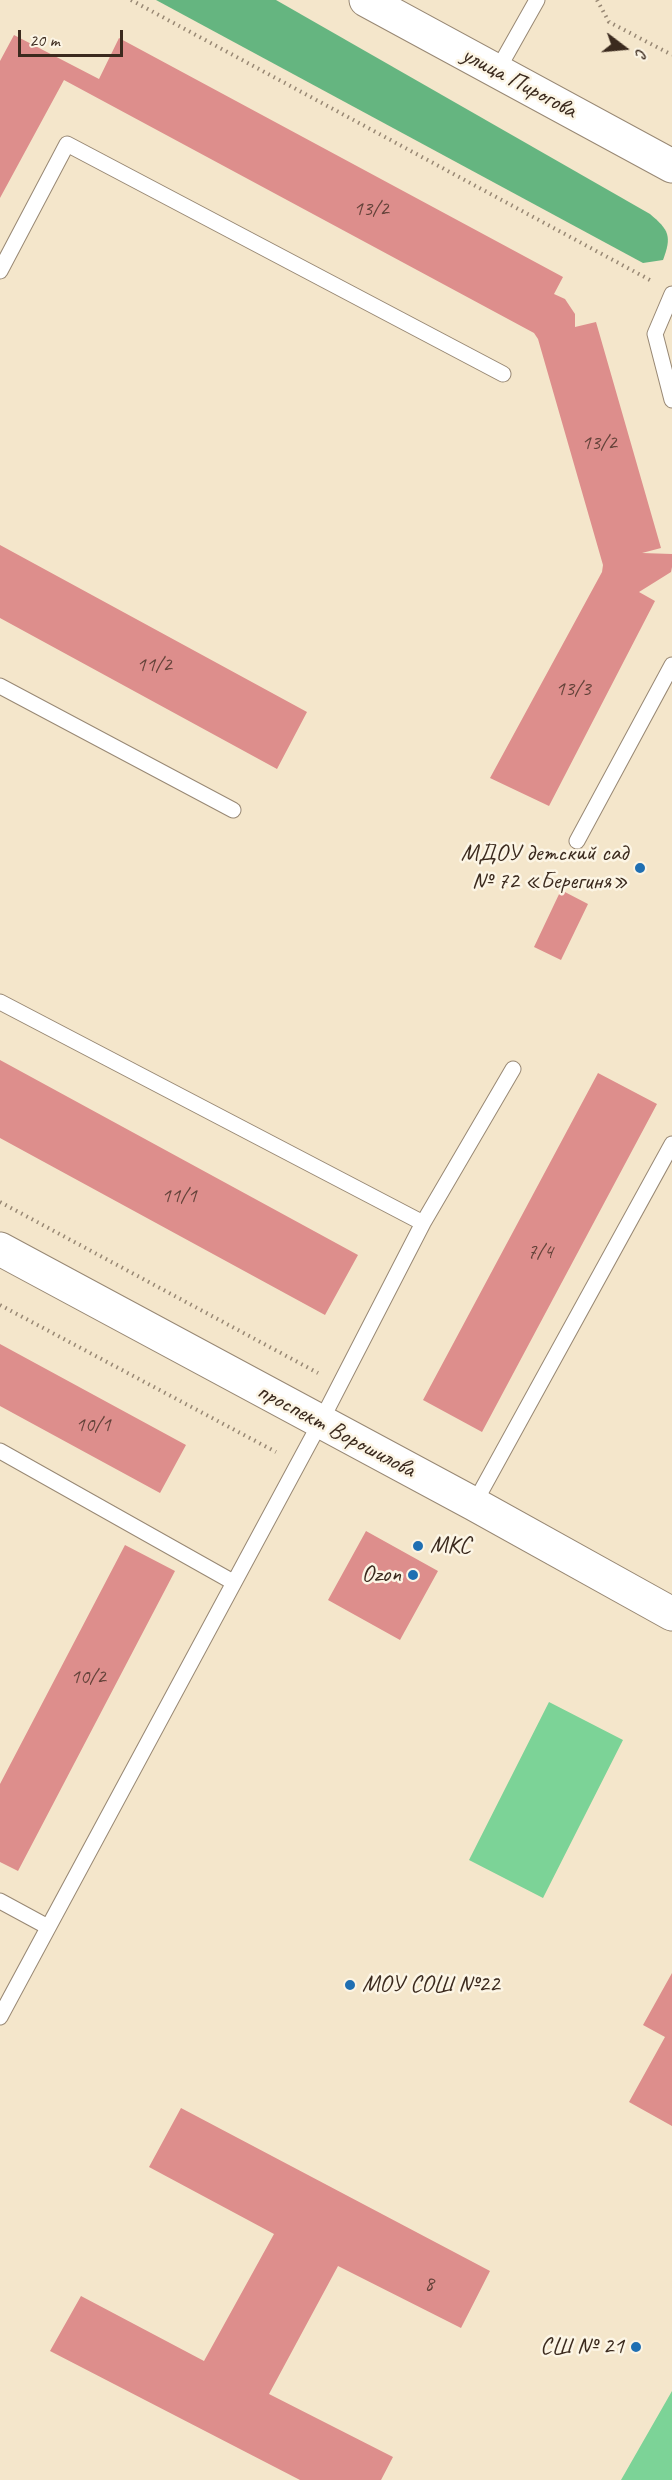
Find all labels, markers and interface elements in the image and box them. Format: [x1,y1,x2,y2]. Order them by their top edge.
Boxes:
scale bar [21,18,126,56]
north arrow [594,18,654,78]
text: 20 m [29,29,60,51]
street label: улица Пирогова [457,41,581,125]
text: С [631,46,652,59]
house number: 13/2 [353,196,389,222]
house number: 13/2 [581,430,617,456]
house number: 11/2 [136,652,172,678]
house number: 13/3 [555,676,591,702]
place label: МДОУ детский сад № 72 «Берегиня» [461,840,628,896]
marker: МДОУ детский сад № 72 «Берегиня» [633,861,647,875]
house number: 11/1 [161,1183,197,1209]
house number: 7/4 [527,1239,553,1265]
street label: проспект Ворошилова [252,1377,420,1485]
house number: 10/1 [75,1412,111,1438]
place label: МКС [430,1532,471,1560]
marker: МКС [411,1539,425,1553]
place label: Ozon [362,1561,401,1589]
marker: Ozon [406,1568,420,1582]
house number: 10/2 [70,1664,106,1690]
place label: МОУ СОШ №22 [362,1971,500,1999]
marker: МОУ СОШ №22 [343,1978,357,1992]
house number: 8 [424,2271,434,2297]
place label: СШ № 21 [540,2333,624,2361]
marker: СШ № 21 [629,2340,643,2354]

